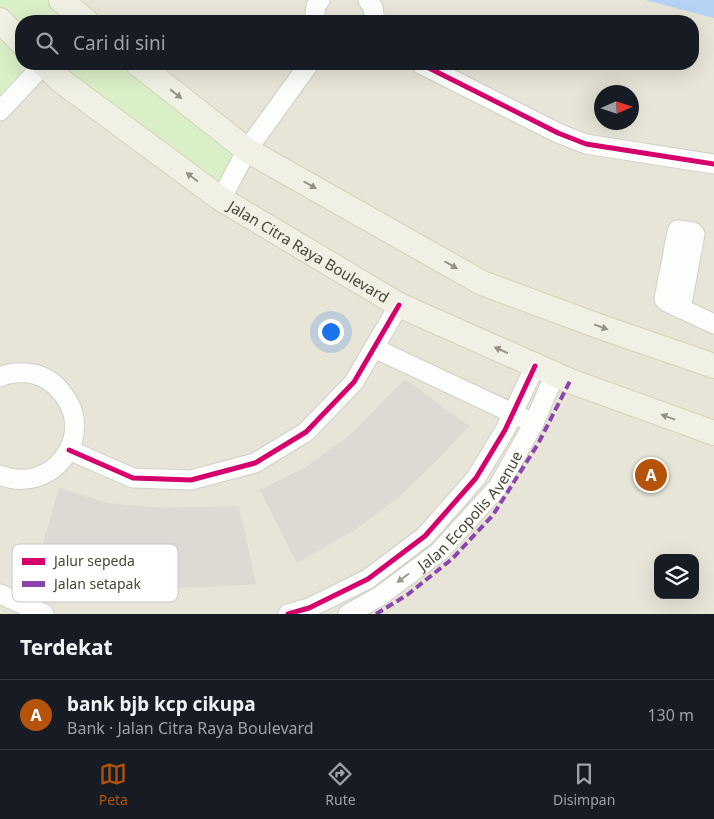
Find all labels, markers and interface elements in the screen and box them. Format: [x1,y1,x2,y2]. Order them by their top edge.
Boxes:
search box [15,15,699,70]
icon: search [33,29,61,57]
text: Cari di sini [73,30,166,56]
north arrow [594,85,639,130]
one-way arrow [169,88,182,99]
one-way arrow [186,172,199,183]
one-way arrow [303,181,317,189]
street label: Jalan Citra Raya Boulevard [223,195,393,307]
one-way arrow [445,261,458,270]
your location [318,319,344,345]
one-way arrow [594,324,609,331]
one-way arrow [494,346,508,354]
one-way arrow [660,413,675,421]
street label: Jalan Ecopolis Avenue [412,447,526,576]
pin: A [635,456,667,494]
legend [12,544,178,602]
text: Jalur sepeda [52,551,135,570]
map controls [654,554,699,599]
button: layers [654,554,699,599]
one-way arrow [397,573,410,584]
text: Jalan setapak [52,574,141,593]
text: Terdekat [20,633,113,661]
text: bank bjb kcp cikupa [67,691,256,717]
text: A [30,704,42,726]
text: 130 m [647,704,694,726]
text: Bank · Jalan Citra Raya Boulevard [67,717,314,739]
tab: Peta [99,760,128,809]
tab: Rute [325,760,356,809]
tab: Disimpan [553,760,615,809]

